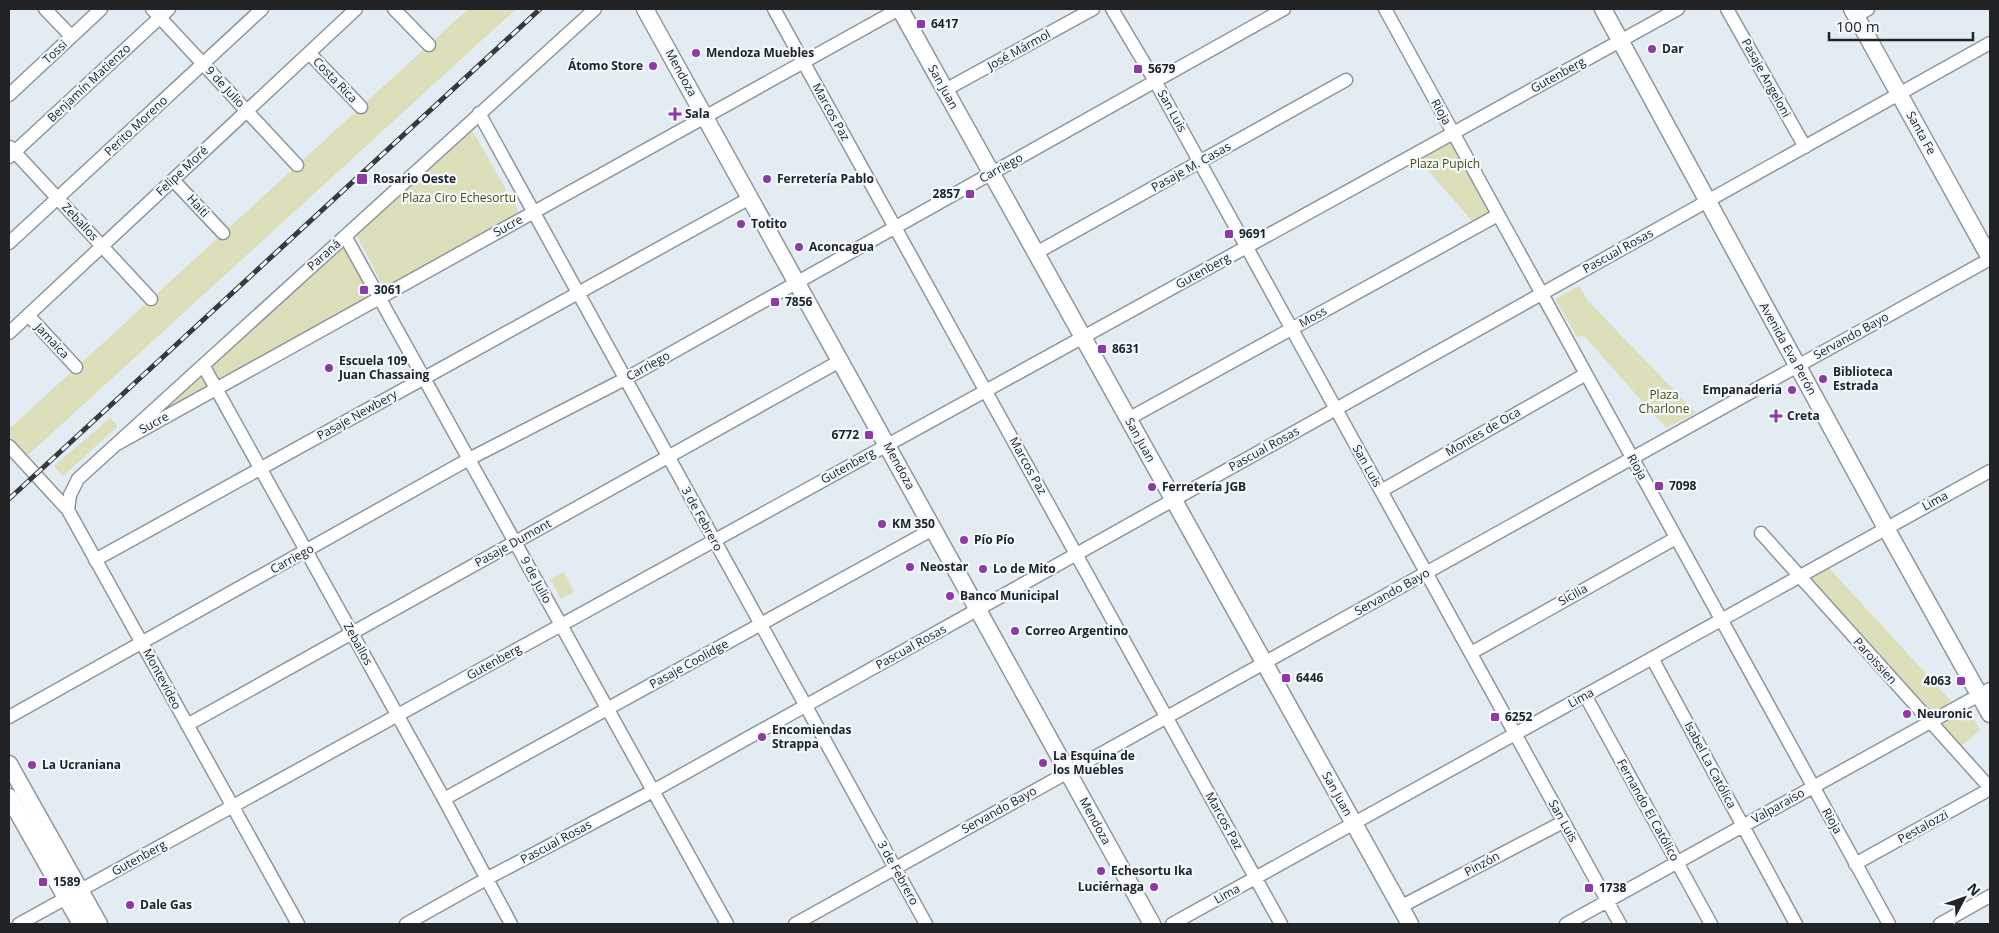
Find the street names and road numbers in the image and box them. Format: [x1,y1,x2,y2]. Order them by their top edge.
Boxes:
street label: José Mármol [983,25,1053,74]
street label: Pasaje Angeloni [1738,35,1795,120]
street label: Tossi [39,36,71,68]
street label: Benjamín Matienzo [43,40,134,126]
street label: Mendoza [661,46,701,100]
street label: Gutenberg [1527,52,1589,97]
street label: Costa Rica [309,53,361,106]
street label: San Juan [924,61,963,112]
street label: 9 de Julio [202,62,249,111]
street label: Marcos Paz [809,80,854,144]
street label: San Luis [1154,86,1191,135]
street label: Perito Moreno [100,92,171,159]
street label: Rioja [1427,96,1456,128]
street label: Santa Fe [1902,108,1941,158]
street label: Pasaje M. Casas [1148,138,1234,195]
street label: Felipe Moré [152,142,212,199]
street label: Carriego [976,149,1026,187]
street label: Haiti [183,190,213,221]
street label: Zeballos [58,199,103,245]
street label: Sucre [490,210,526,241]
street label: Pascual Rosas [1579,224,1656,277]
street label: Paraná [303,235,344,274]
street label: Gutenberg [1172,248,1234,293]
street label: Avenida Eva Perón [1756,299,1821,398]
street label: Moss [1296,302,1330,331]
street label: Servando Bayo [1810,308,1891,363]
street label: Jamaica [31,318,73,362]
street label: Carriego [623,347,673,385]
street label: Pasaje Newbery [314,385,401,444]
street label: Montes de Oca [1442,403,1523,460]
street label: Sucre [136,407,172,438]
street label: San Juan [1121,414,1160,465]
street label: Pascual Rosas [1225,422,1302,475]
street label: Marcos Paz [1006,434,1051,498]
street label: Mendoza [879,439,919,493]
street label: San Luis [1349,441,1386,490]
street label: Gutenberg [817,443,879,488]
street label: Rioja [1623,451,1652,483]
street label: 3 de Febrero [678,483,727,554]
street label: Lima [1919,487,1951,515]
street label: Pasaje Dumont [471,514,554,571]
street label: Carriego [267,540,317,578]
street label: 9 de Julio [517,553,556,606]
street label: Servando Bayo [1351,564,1432,619]
street label: Sicilia [1555,580,1590,610]
street label: Zeballos [340,619,377,669]
street label: Pascual Rosas [872,620,949,673]
street label: Paroissien [1850,634,1901,688]
street label: Pasaje Coolidge [646,635,732,692]
street label: Gutenberg [463,639,525,684]
street label: Montevideo [139,645,186,712]
street label: Lima [1565,684,1597,712]
street label: Isabel La Católica [1680,718,1741,811]
street label: Fernando El Católico [1613,756,1684,864]
street label: San Juan [1318,768,1357,819]
street label: Servando Bayo [958,782,1039,837]
street label: Valparaíso [1748,784,1807,827]
street label: Marcos Paz [1202,789,1247,853]
street label: Mendoza [1075,794,1115,848]
street label: San Luis [1545,796,1582,845]
street label: Rioja [1818,805,1847,837]
street label: Pestalozzi [1895,806,1951,847]
street label: Pascual Rosas [517,816,595,867]
street label: Gutenberg [108,835,170,880]
street label: 3 de Febrero [874,837,923,908]
street label: Pinzón [1461,847,1502,880]
street label: Lima [1211,880,1243,908]

